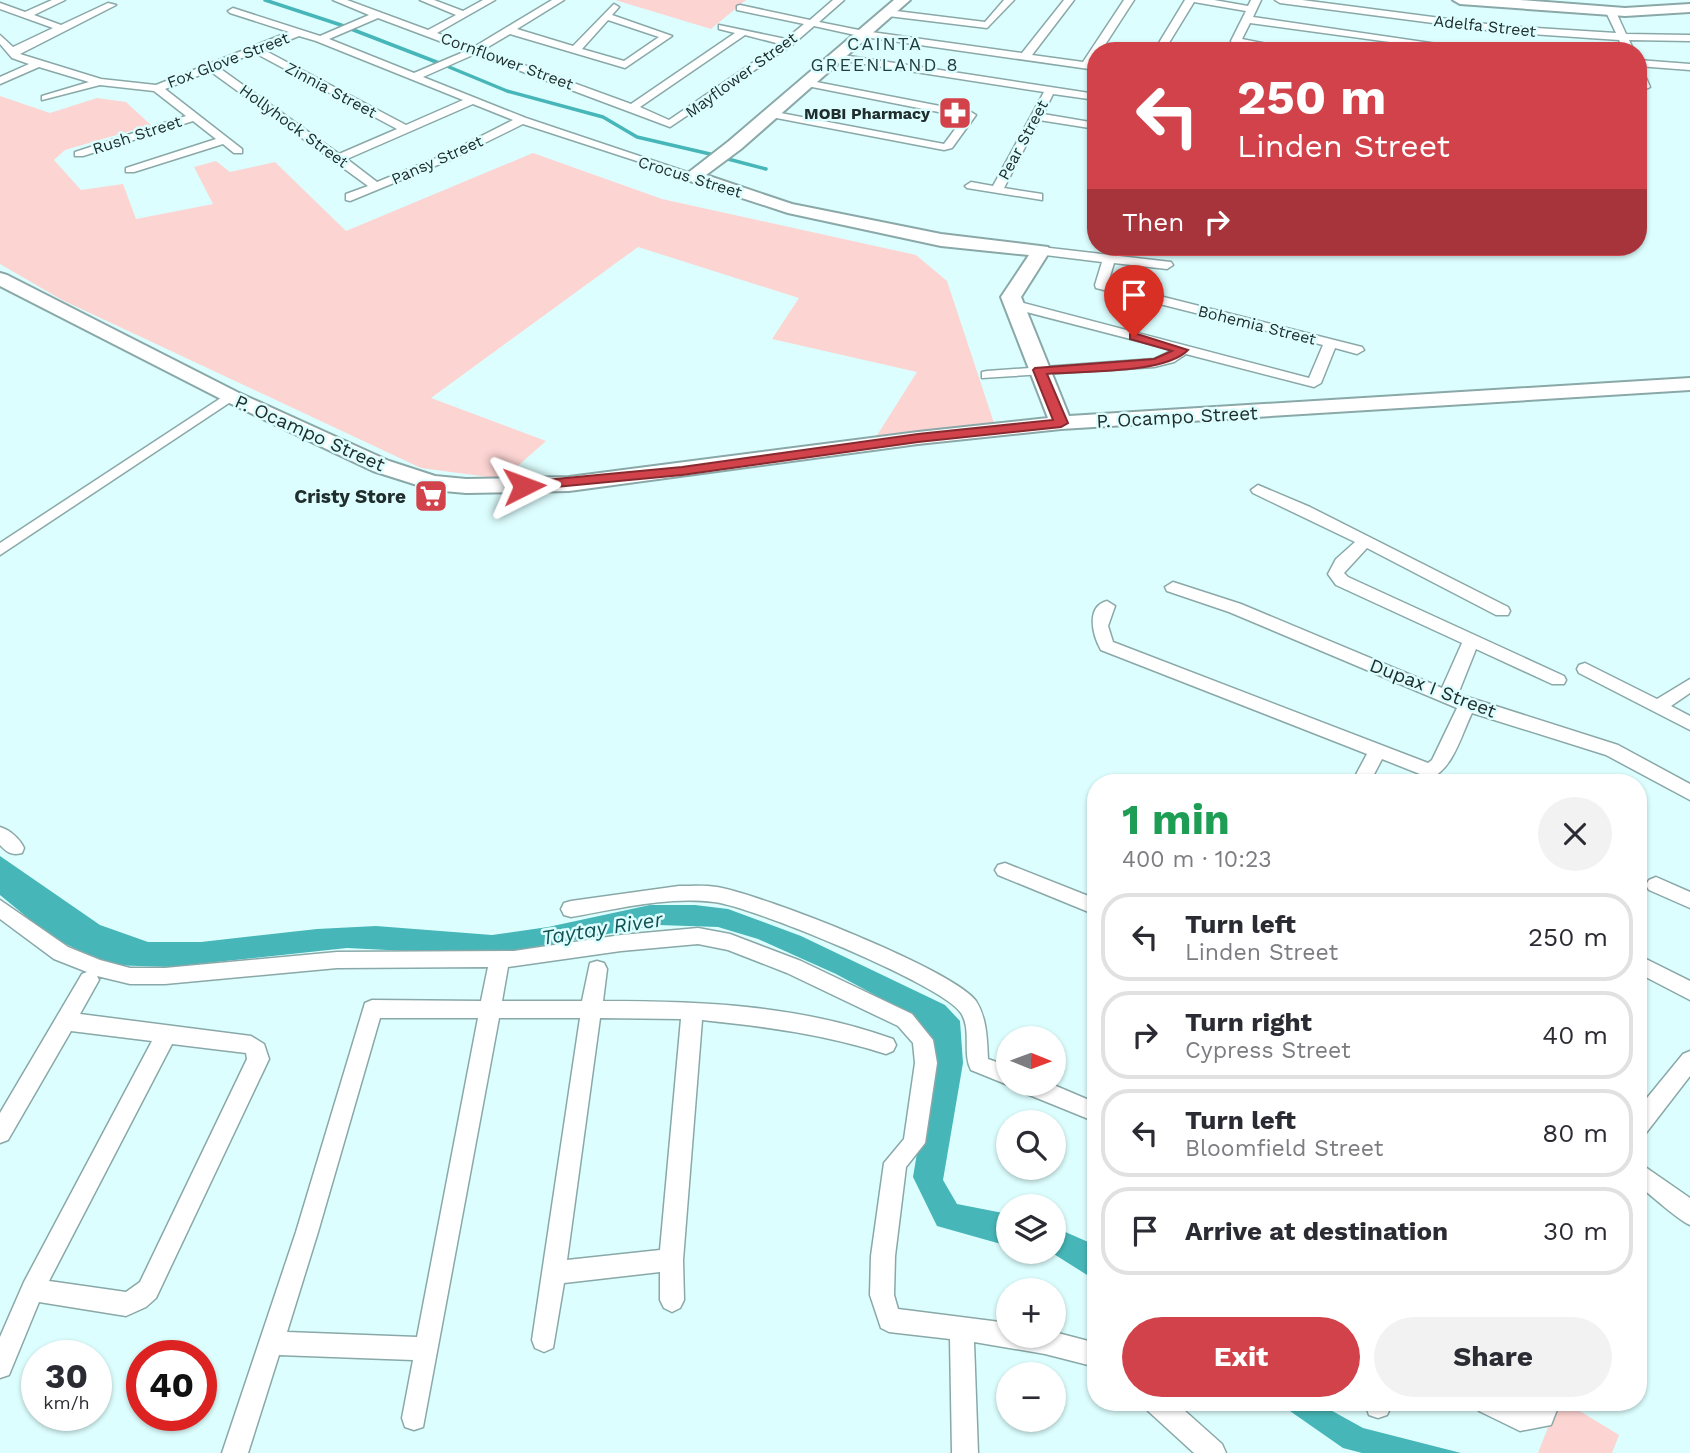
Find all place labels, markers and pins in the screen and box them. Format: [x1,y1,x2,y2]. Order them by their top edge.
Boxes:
pharmacy icon: MOBI Pharmacy [936,94,974,132]
place label: MOBI Pharmacy [804,104,931,123]
pin [1104,265,1164,337]
supermarket icon: Cristy Store [412,477,450,515]
place label: Cristy Store [294,485,406,508]

